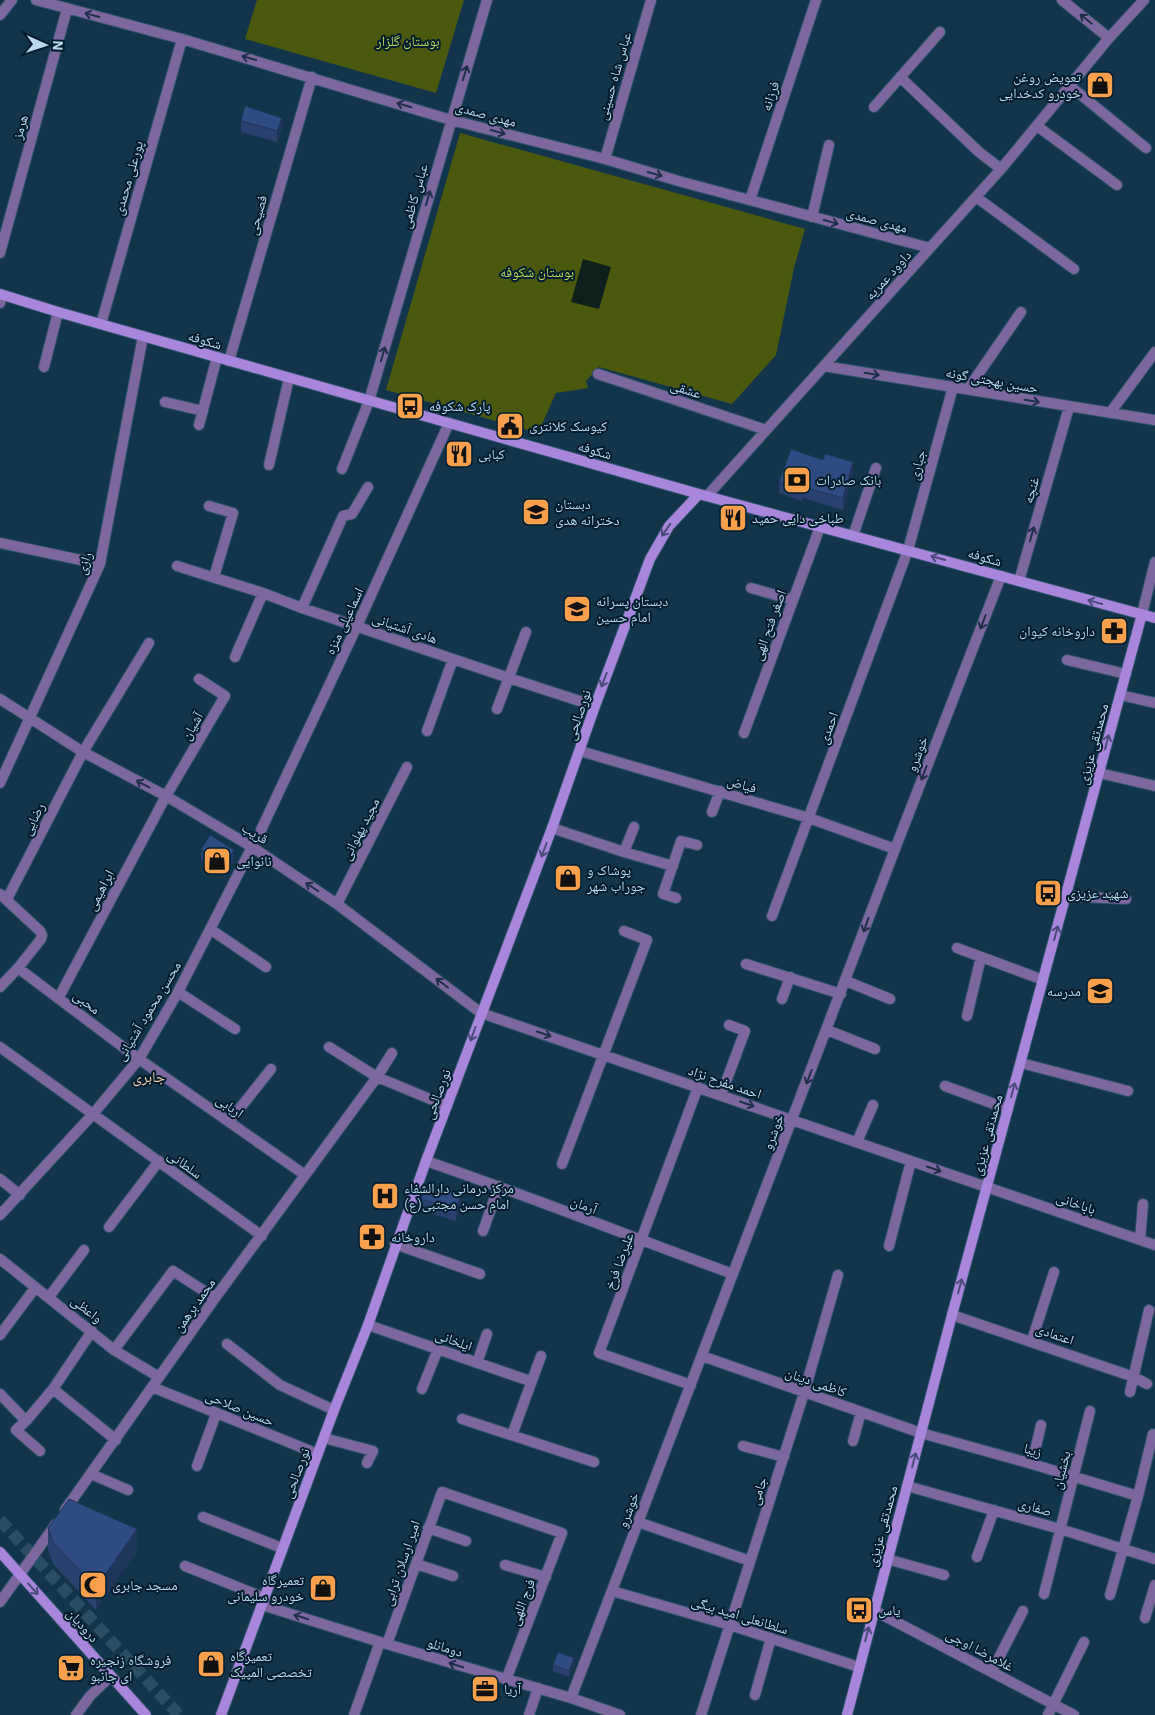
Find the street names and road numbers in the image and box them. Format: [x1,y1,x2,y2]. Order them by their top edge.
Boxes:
street label: عباس شاه حسینی [593,30,635,122]
street label: فرزانه [757,79,783,113]
street label: مهدی صمدی [454,97,518,131]
street label: هرمز [8,113,32,142]
street label: پورعلی محمدی [109,138,147,218]
street label: عباس کاظمی [396,162,432,230]
street label: فصیحی [243,193,271,237]
street label: مهدی صمدی [845,203,909,237]
street label: داوود عمریه [861,246,915,304]
street label: شکوفه [186,327,224,353]
street label: حسین بهجتی گونه [944,363,1040,397]
street label: عشقی [668,376,704,402]
street label: شکوفه [576,437,614,463]
street label: جباری [904,448,930,482]
street label: غنچه [1019,475,1043,505]
street label: شکوفه [966,544,1004,570]
street label: رازی [72,549,96,577]
street label: اسماعیلی منزه [321,584,367,658]
street label: اصغر فتح الهی [748,587,791,663]
street label: هادی آشتیانی [370,608,440,648]
street label: نورصالحی [561,687,595,743]
street label: محمدتقی عزیزی [1074,702,1112,786]
street label: آشیان [177,708,207,743]
street label: احمدی [814,709,842,747]
street label: خوشرو [902,733,932,774]
street label: فیاض [725,771,759,797]
street label: مجید پهلوانی [337,795,383,863]
street label: رضایی [17,800,49,838]
street label: قریب [238,818,272,848]
street label: ابراهیمی [82,866,118,914]
street label: محسن محمود آشتیانی [111,958,185,1064]
street label: محبی [70,986,104,1018]
street label: احمد مفرح نژاد [686,1061,764,1104]
street label: نورصالحی [419,1066,455,1122]
street label: اربابی [213,1090,247,1122]
street label: محمدتقی عزیزی [968,1093,1006,1177]
street label: خوشرو [758,1111,788,1152]
street label: سلطانی [164,1145,206,1183]
street label: باباخانی [1054,1188,1098,1218]
street label: آرمان [568,1192,600,1218]
street label: علیرضا فرخ [600,1230,639,1292]
street label: محمد برهمن [169,1274,219,1336]
street label: واعظی [68,1291,106,1327]
street label: اعتمادی [1034,1319,1076,1349]
street label: ایلخانی [433,1325,475,1355]
street label: کاظمی دینان [783,1363,849,1401]
street label: حسین صلاحی [203,1386,277,1430]
street label: زیبا [1022,1439,1044,1461]
street label: نورصالحی [278,1445,314,1501]
street label: بخشیان [1048,1449,1075,1491]
street label: جامی [745,1475,771,1507]
street label: محمدتقی عزیزی [863,1484,901,1568]
street label: خوشرو [613,1489,643,1530]
street label: صفاری [1016,1494,1054,1520]
street label: امیر ارسلان ترابی [378,1518,424,1608]
street label: فرج اللهی [505,1576,540,1628]
street label: سلطانعلی امید بیگی [689,1592,791,1638]
street label: درودیان [63,1604,103,1646]
street label: غلامرضا اوجی [943,1625,1017,1675]
street label: دومانلو [425,1633,465,1661]

